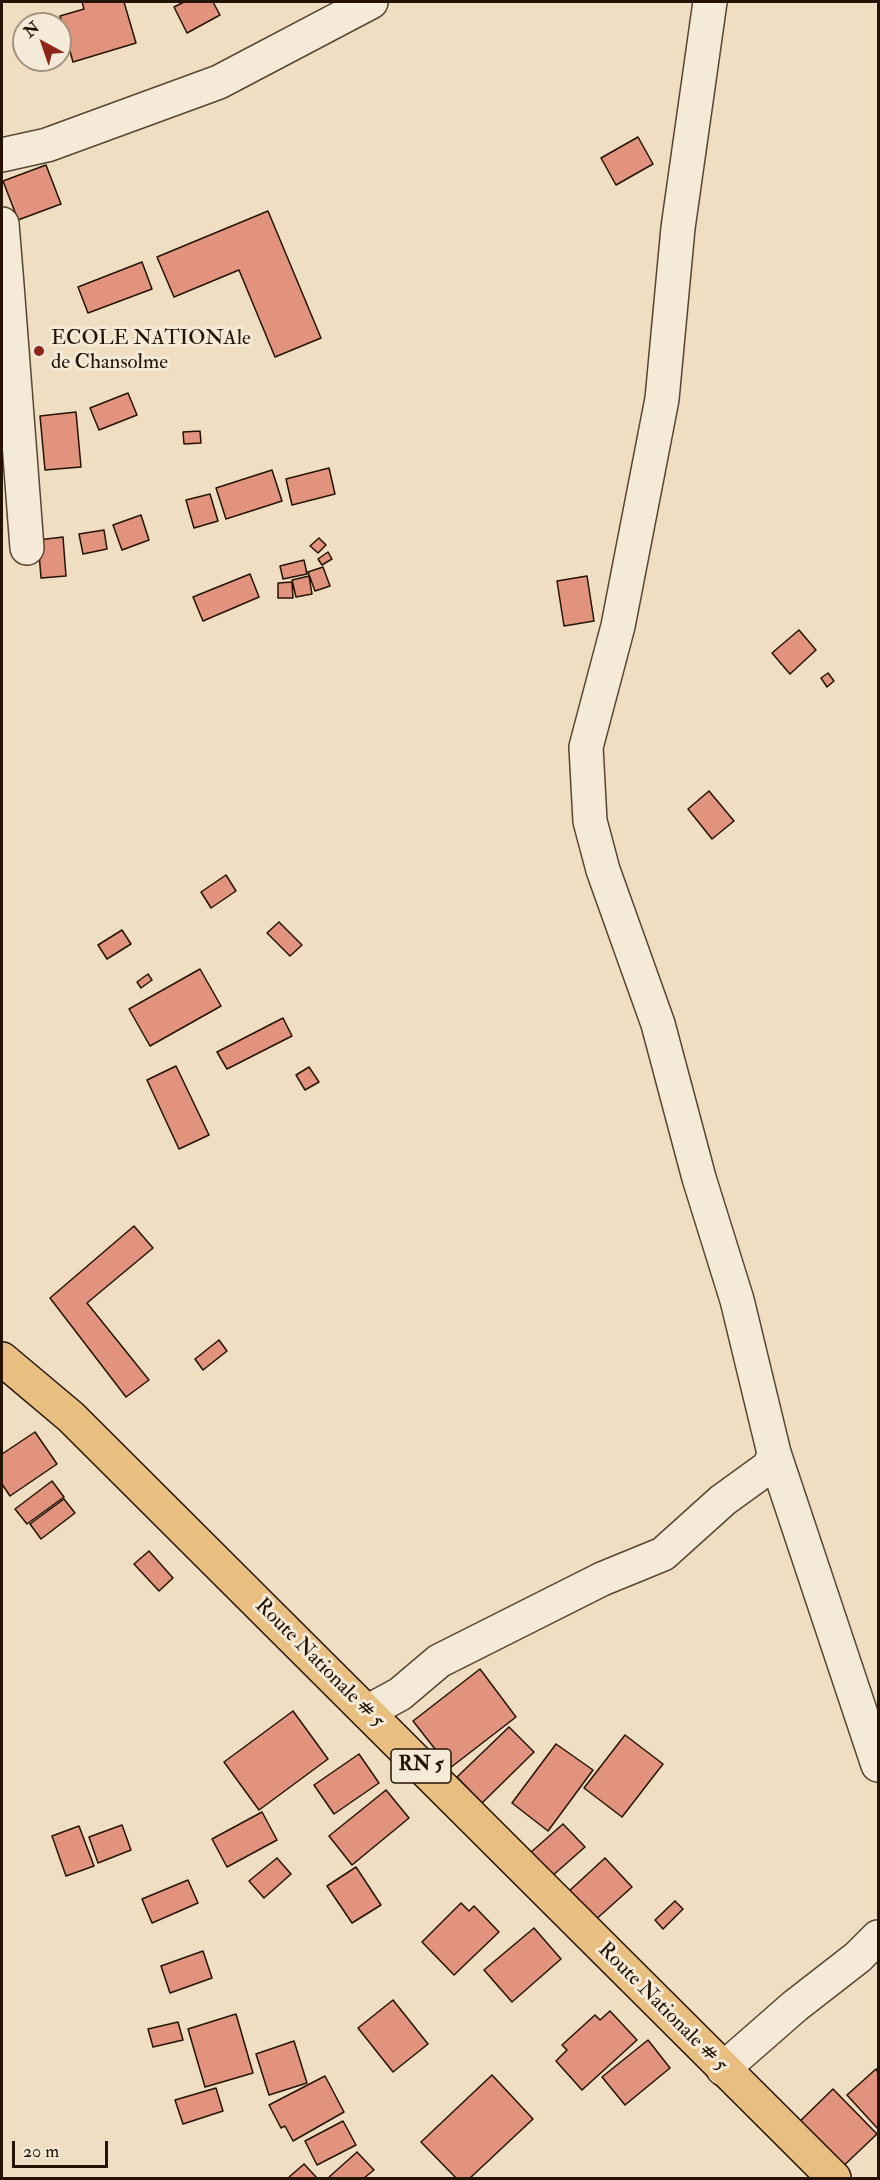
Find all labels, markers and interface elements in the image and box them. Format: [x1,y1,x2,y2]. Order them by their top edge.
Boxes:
north arrow [12,12,72,72]
text: N [20,17,44,42]
place label: ECOLE NATIONAle de Chansolme [51,326,251,376]
marker: ECOLE NATIONAle de Chansolme [32,344,46,358]
street label: Route Nationale # 5 [249,1594,389,1734]
road number: RN 5 [391,1749,451,1783]
street label: Route Nationale # 5 [592,1938,732,2078]
scale bar [15,2129,111,2167]
text: 20 m [23,2140,59,2163]

